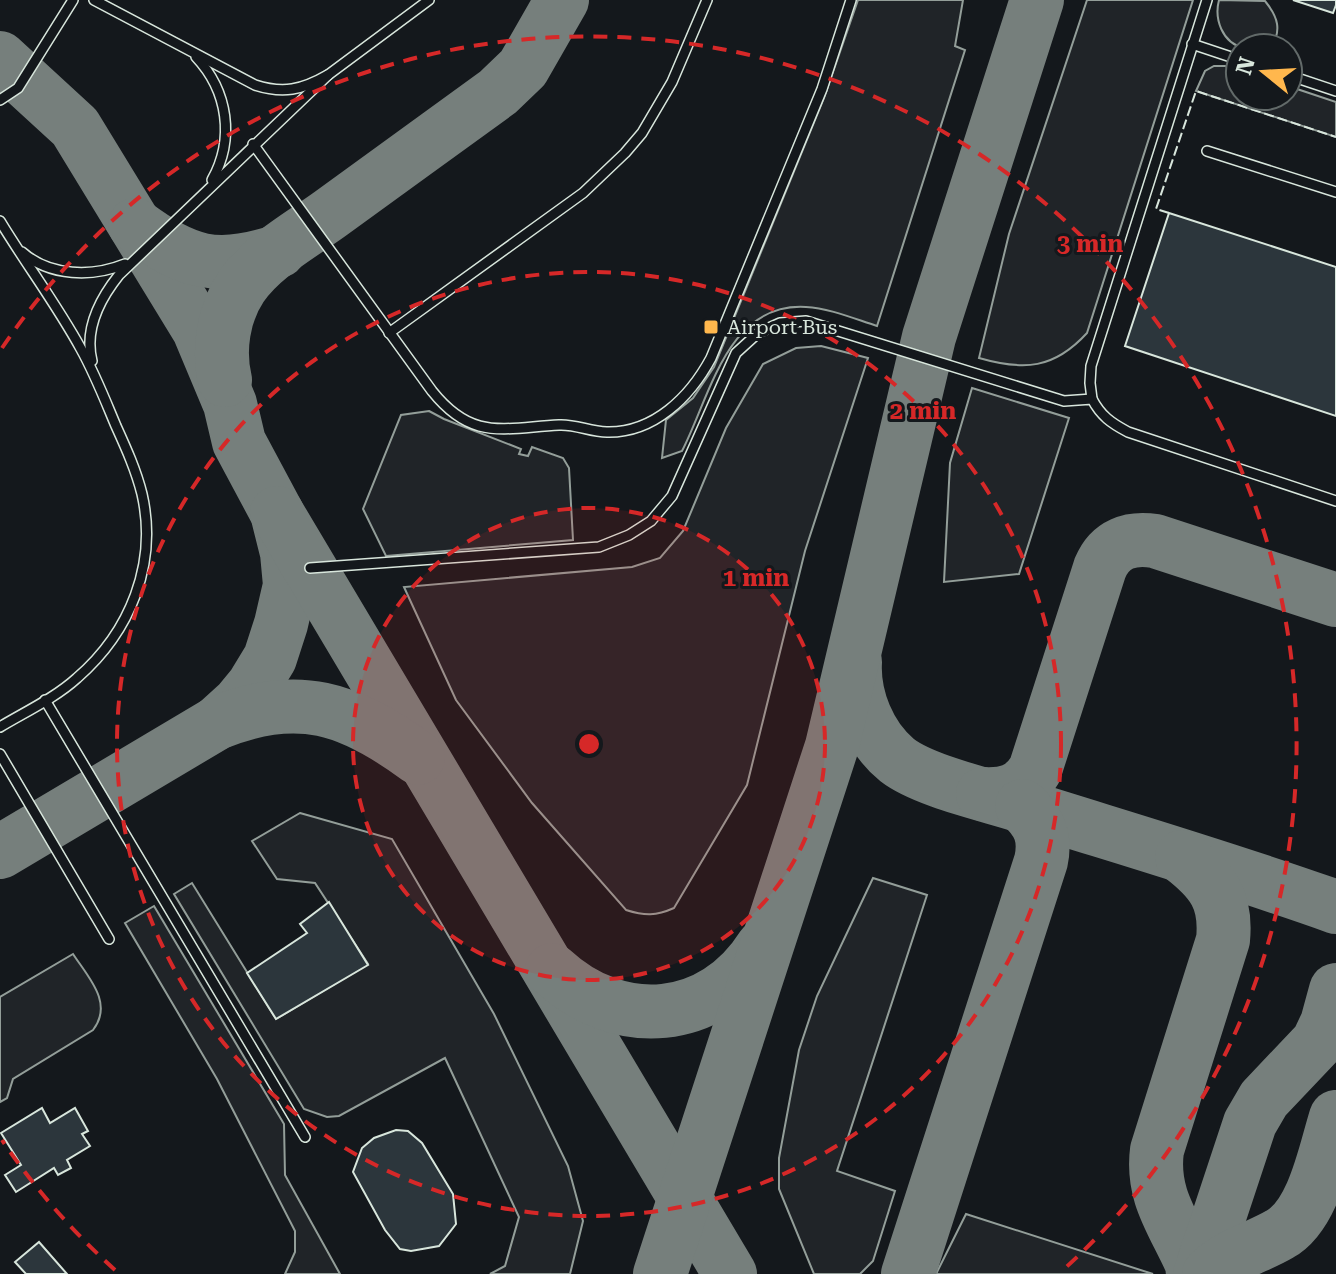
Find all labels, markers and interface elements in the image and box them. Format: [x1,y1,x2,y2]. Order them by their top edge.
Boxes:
north arrow [1224,32,1304,112]
text: N [1231,54,1260,78]
text: 3 min [1057,230,1123,258]
place label: Airport Bus [727,315,837,339]
marker: Airport Bus [702,318,720,336]
text: 2 min [890,397,956,425]
text: 1 min [723,564,789,592]
centre of rings [575,730,603,758]

